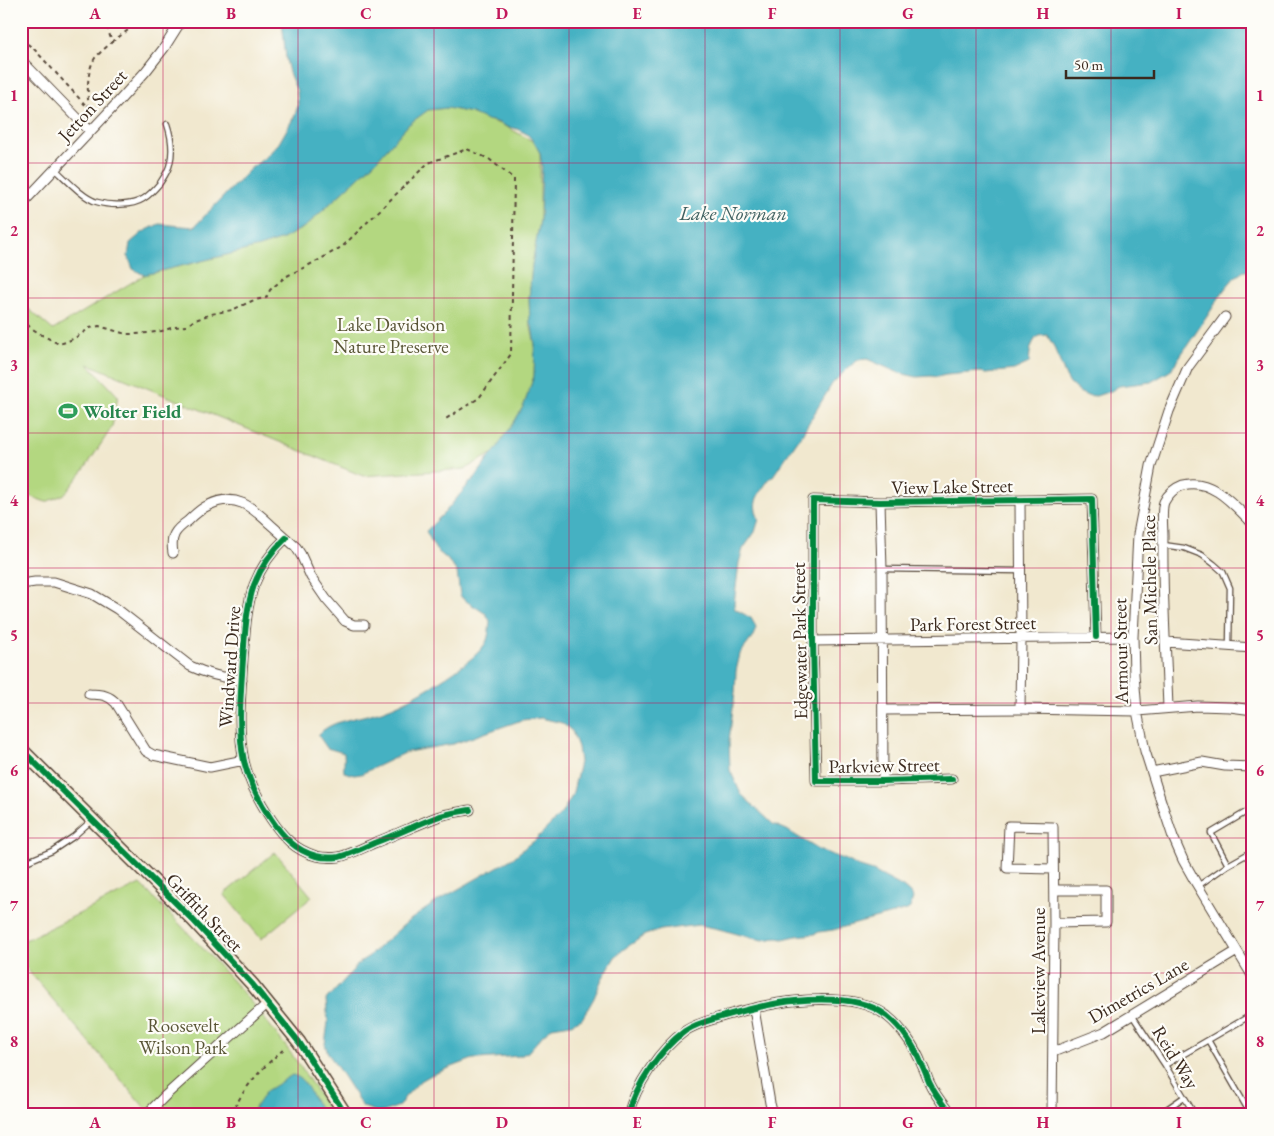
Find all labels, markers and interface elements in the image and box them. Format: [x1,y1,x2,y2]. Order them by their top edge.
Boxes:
text: A [88,3,101,24]
text: B [226,3,236,24]
text: C [360,3,372,24]
text: D [496,3,508,24]
text: E [632,3,642,24]
text: F [768,3,777,24]
text: G [902,3,914,24]
text: H [1037,3,1050,24]
text: I [1176,3,1182,24]
scale bar [1066,48,1154,80]
text: 50 m [1074,55,1103,74]
street label: Jetton Street [51,64,132,149]
text: 1 [10,85,18,106]
text: 1 [1256,85,1264,106]
water label: Lake Norman [678,200,787,226]
text: 2 [10,220,19,241]
text: 2 [1256,220,1265,241]
park label: Lake Davidson Nature Preserve [333,312,449,359]
text: 3 [10,355,18,376]
text: 3 [1256,355,1264,376]
place label: Wolter Field [83,399,182,424]
sports icon: Wolter Field [57,400,79,422]
street label: View Lake Street [891,473,1013,500]
text: 4 [10,490,19,511]
text: 4 [1256,490,1265,511]
street label: San Michele Place [1136,515,1163,645]
street label: Edgewater Park Street [786,562,813,720]
street label: Armour Street [1107,598,1134,705]
street label: Windward Drive [213,605,246,729]
street label: Park Forest Street [910,610,1036,637]
text: 5 [10,625,18,646]
text: 5 [1256,625,1264,646]
street label: Parkview Street [828,752,940,779]
text: 6 [10,760,19,781]
text: 6 [1256,760,1265,781]
street label: Griffith Street [161,867,249,957]
text: 7 [10,895,19,916]
text: 7 [1256,895,1265,916]
street label: Lakeview Avenue [1026,908,1051,1034]
street label: Dimetrics Lane [1084,952,1193,1029]
park label: Roosevelt Wilson Park [139,1013,228,1060]
street label: Reid Way [1146,1021,1205,1094]
text: 8 [10,1031,18,1052]
text: 8 [1256,1031,1264,1052]
text: A [88,1112,101,1133]
text: B [226,1112,236,1133]
text: C [360,1112,372,1133]
text: D [496,1112,508,1133]
text: E [632,1112,642,1133]
text: F [768,1112,777,1133]
text: G [902,1112,914,1133]
text: H [1037,1112,1050,1133]
text: I [1176,1112,1182,1133]

